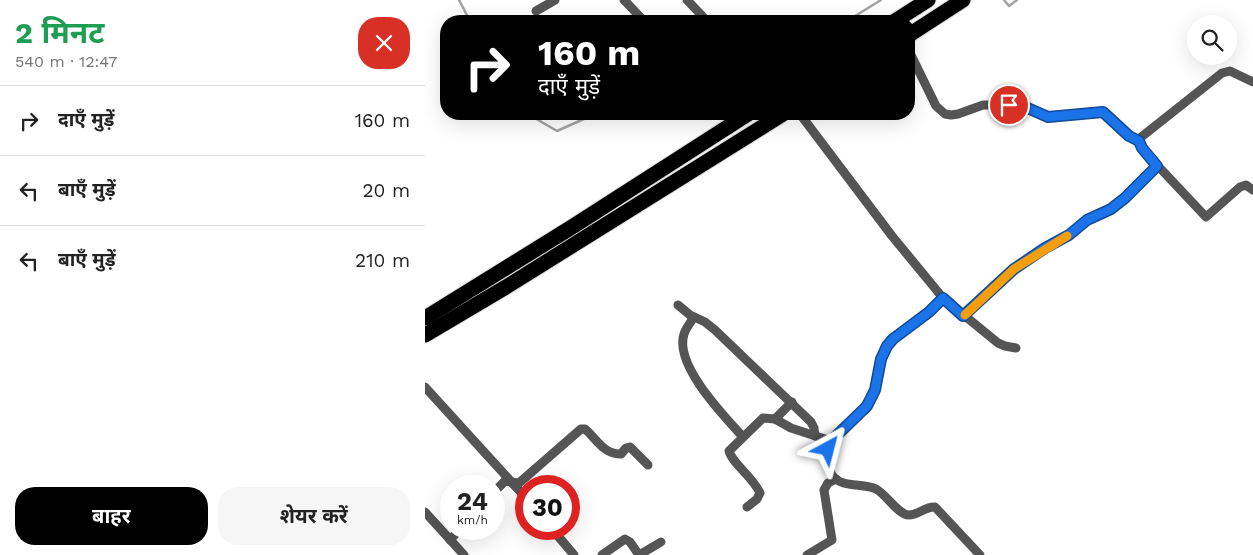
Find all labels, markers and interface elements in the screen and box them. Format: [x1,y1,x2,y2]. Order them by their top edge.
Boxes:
text: 2 मिनट [15,15,104,50]
map controls [1187,15,1237,65]
button: search [1187,15,1237,65]
button: close [358,17,410,69]
text: 160 m [538,32,640,74]
icon: right [455,35,520,100]
text: 540 m · 12:47 [15,52,117,71]
text: दाएँ मुड़ें [538,74,600,99]
pin [988,84,1030,126]
icon: arrive [995,91,1023,119]
icon: right [15,107,43,135]
text: दाएँ मुड़ें [58,108,114,131]
text: 160 m [355,109,410,132]
icon: left [15,177,43,205]
text: बाएँ मुड़ें [58,178,116,201]
text: 20 m [363,179,410,202]
icon: left [15,247,43,275]
text: बाएँ मुड़ें [58,248,116,271]
text: 210 m [355,249,410,272]
position arrow [801,422,853,474]
speed limit sign: 30 [515,475,580,540]
button: बाहर [15,487,208,545]
button: शेयर करें [218,487,410,545]
text: 24 [457,487,488,516]
text: km/h [457,513,488,527]

